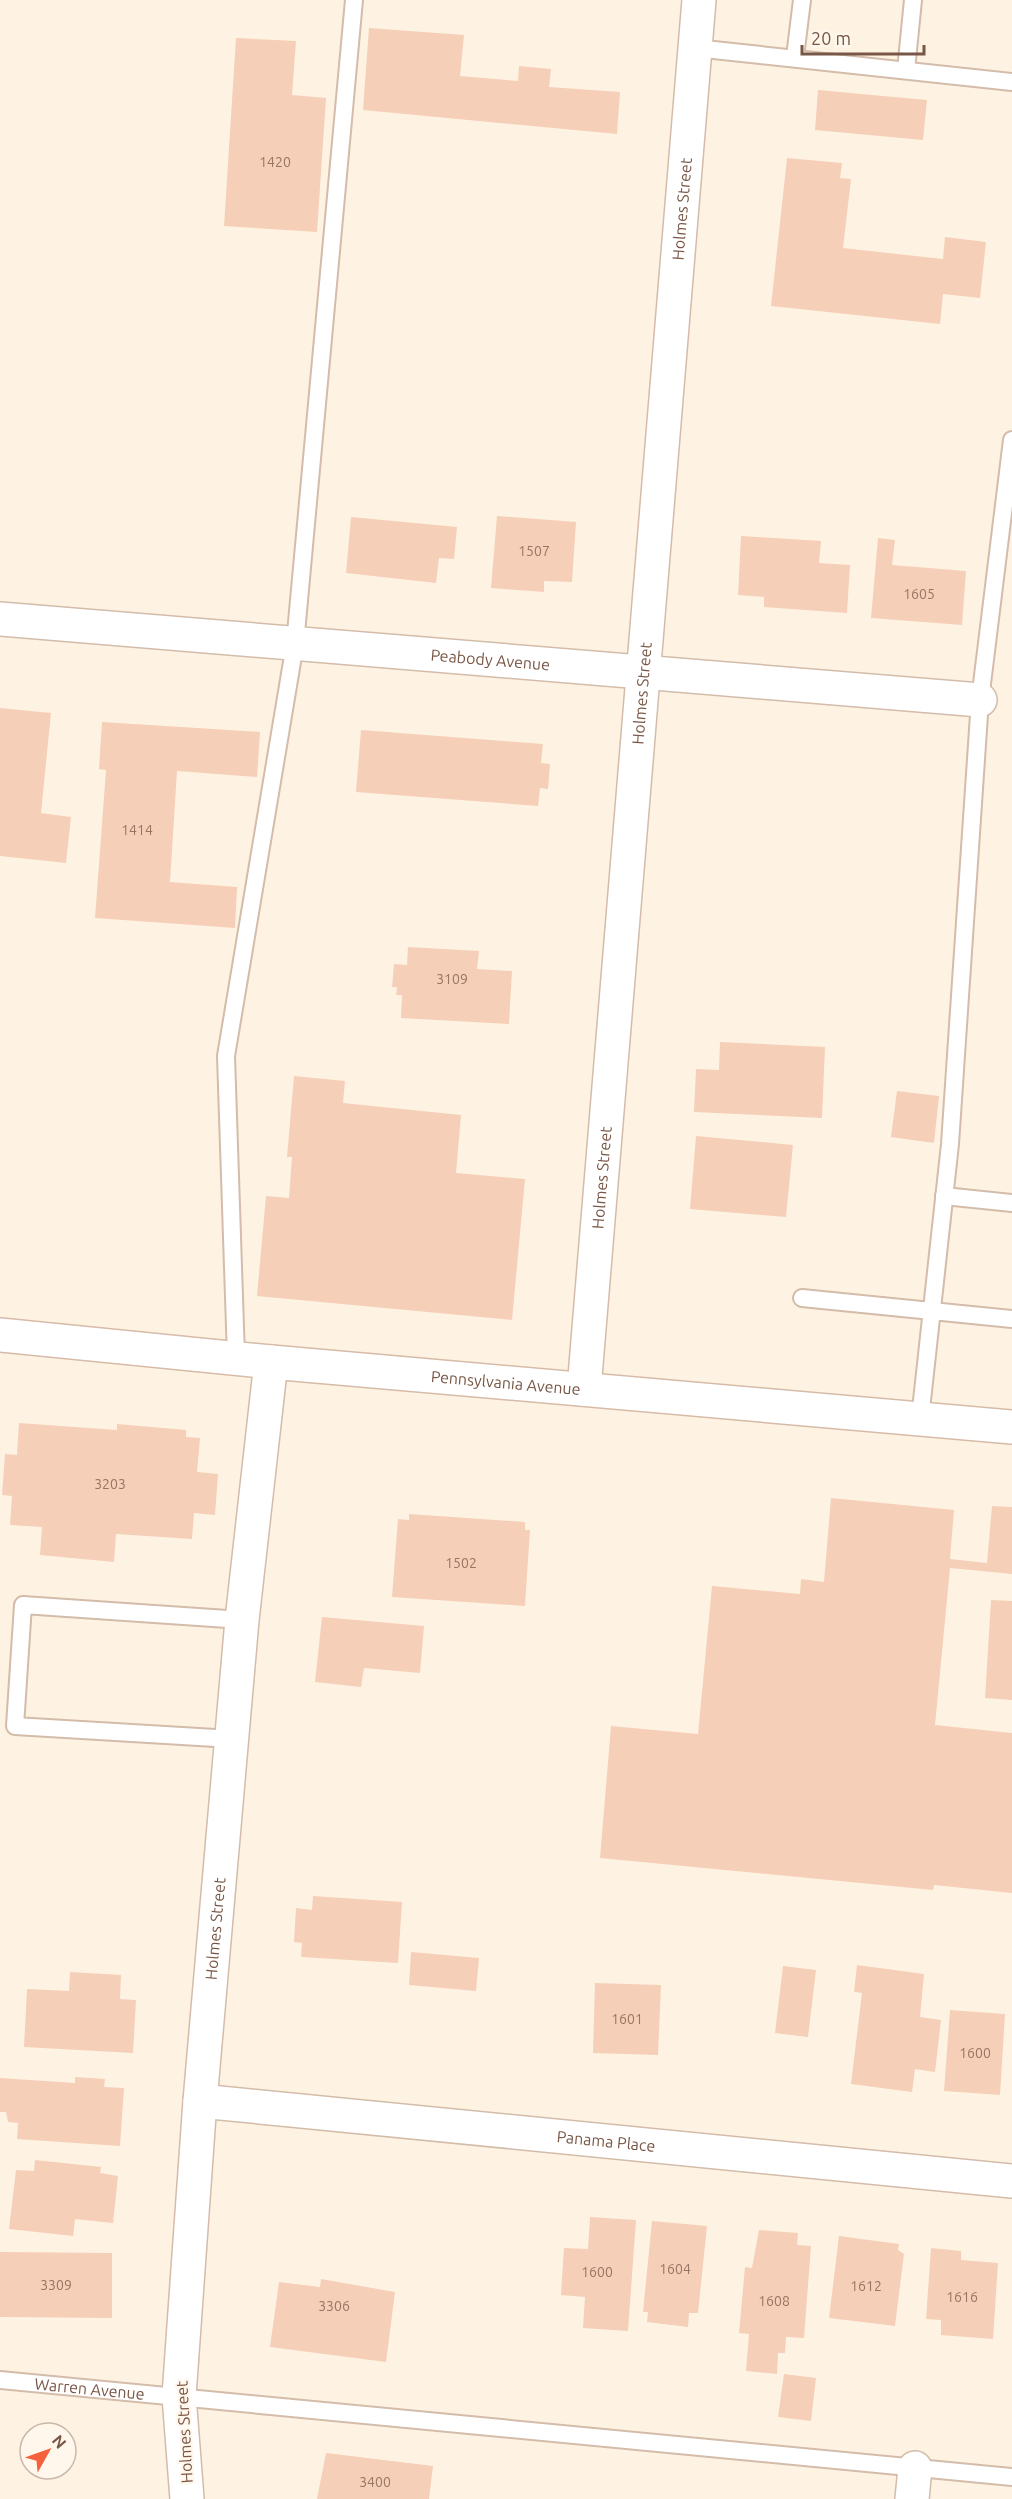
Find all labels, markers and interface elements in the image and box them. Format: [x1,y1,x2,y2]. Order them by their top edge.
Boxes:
scale bar [802,18,924,56]
text: 20 m [811,28,851,48]
house number: 1420 [259,154,291,170]
street label: Holmes Street [668,156,695,261]
house number: 1507 [518,543,550,559]
house number: 1605 [903,586,935,602]
street label: Holmes Street [628,641,655,745]
street label: Peabody Avenue [430,646,551,673]
house number: 1414 [121,822,153,838]
house number: 3109 [436,971,468,987]
street label: Holmes Street [588,1125,615,1230]
street label: Pennsylvania Avenue [430,1367,581,1398]
house number: 3203 [94,1476,126,1492]
house number: 1502 [445,1555,477,1571]
street label: Holmes Street [202,1876,229,1981]
house number: 1601 [611,2011,643,2027]
house number: 1600 [959,2045,991,2061]
street label: Panama Place [556,2127,656,2155]
house number: 1604 [659,2261,691,2277]
house number: 1600 [581,2264,613,2280]
house number: 3309 [40,2277,72,2293]
house number: 1612 [850,2278,882,2294]
house number: 1616 [946,2289,978,2305]
house number: 1608 [758,2293,790,2309]
house number: 3306 [318,2298,350,2314]
street label: Warren Avenue [34,2374,145,2403]
street label: Holmes Street [172,2380,196,2484]
north arrow [18,2421,78,2481]
text: N [49,2431,70,2452]
house number: 3400 [359,2474,391,2490]

